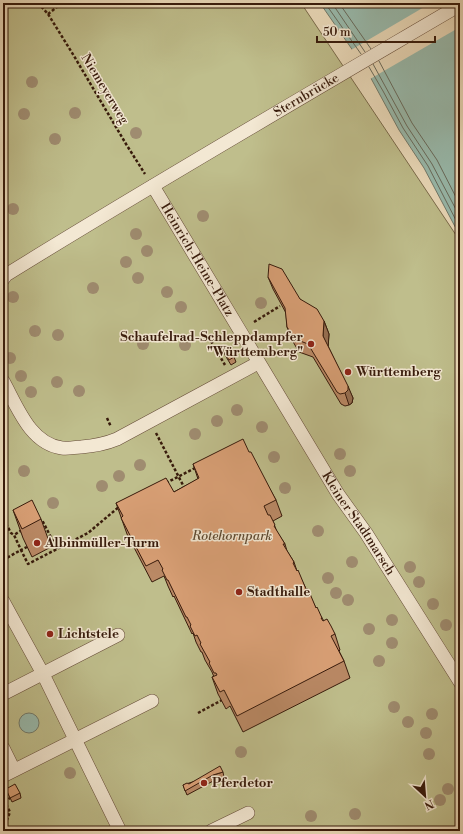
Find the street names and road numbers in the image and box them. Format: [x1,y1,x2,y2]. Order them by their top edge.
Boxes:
street label: Niemeyerweg [78,51,132,127]
street label: Sternbrücke [271,70,342,120]
street label: Heinrich-Heine-Platz [157,200,237,319]
street label: Kleiner Stadtmarsch [318,469,399,578]

